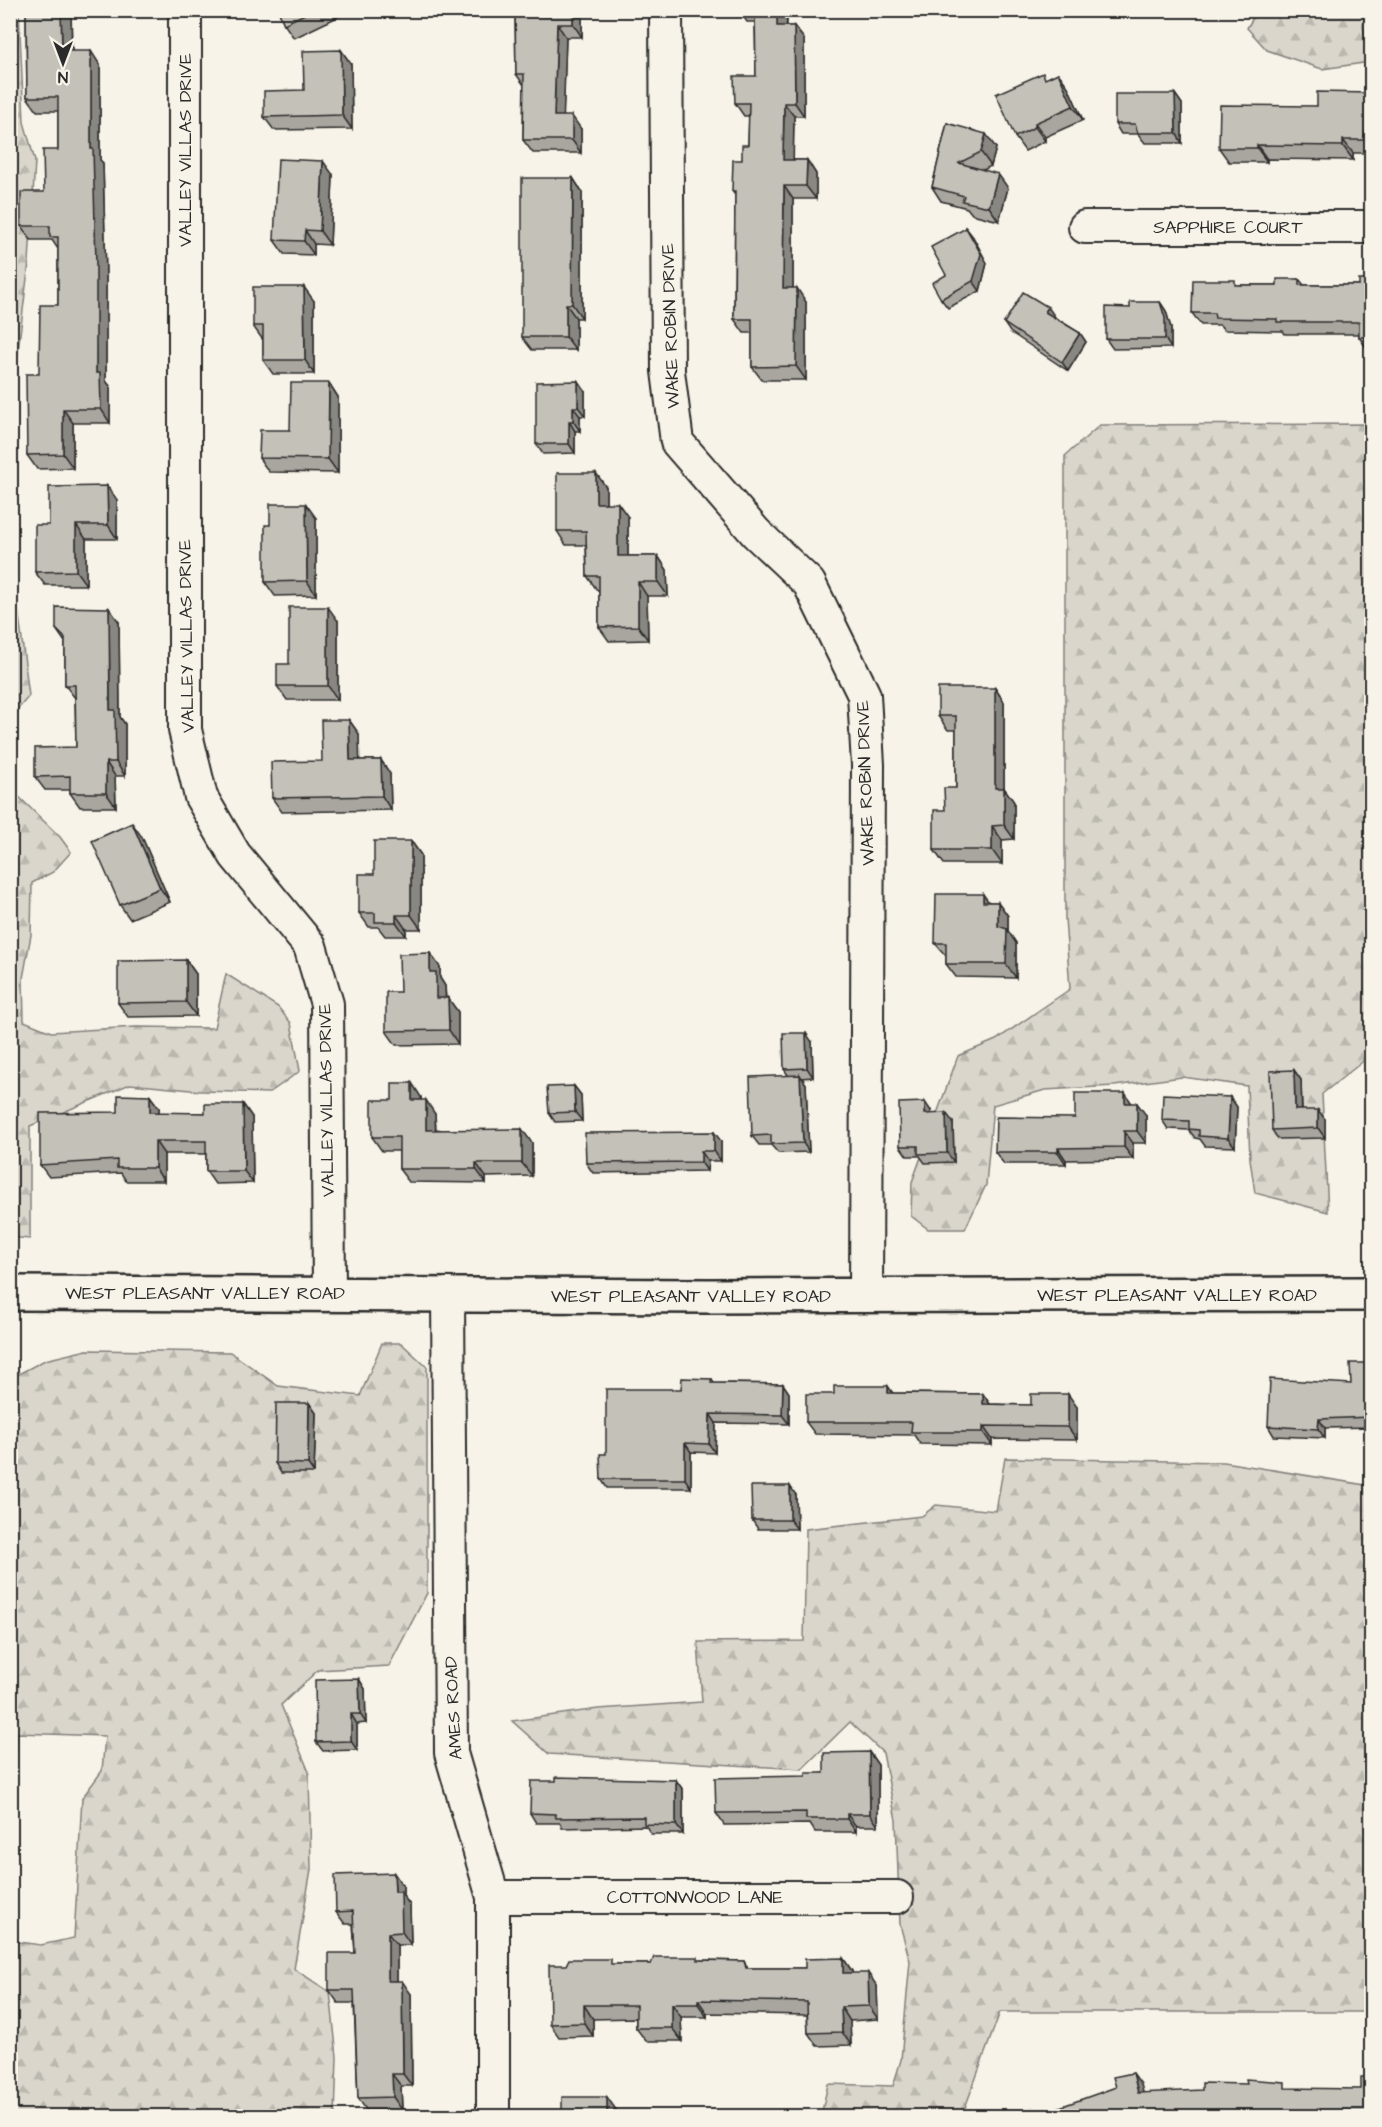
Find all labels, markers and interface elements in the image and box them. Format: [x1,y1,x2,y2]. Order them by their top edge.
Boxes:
north arrow [33,33,93,93]
street label: VALLEY VILLAS DRIVE [173,53,198,247]
text: N [58,66,68,88]
street label: SAPPHIRE COURT [1153,215,1303,240]
street label: WAKE ROBIN DRIVE [655,243,686,409]
street label: VALLEY VILLAS DRIVE [172,539,201,733]
street label: WAKE ROBIN DRIVE [850,700,881,866]
street label: VALLEY VILLAS DRIVE [312,1003,341,1197]
street label: WEST PLEASANT VALLEY ROAD [65,1281,345,1306]
street label: WEST PLEASANT VALLEY ROAD [1037,1283,1317,1308]
street label: WEST PLEASANT VALLEY ROAD [551,1284,831,1309]
street label: AMES ROAD [438,1655,469,1761]
street label: COTTONWOOD LANE [607,1885,784,1910]

